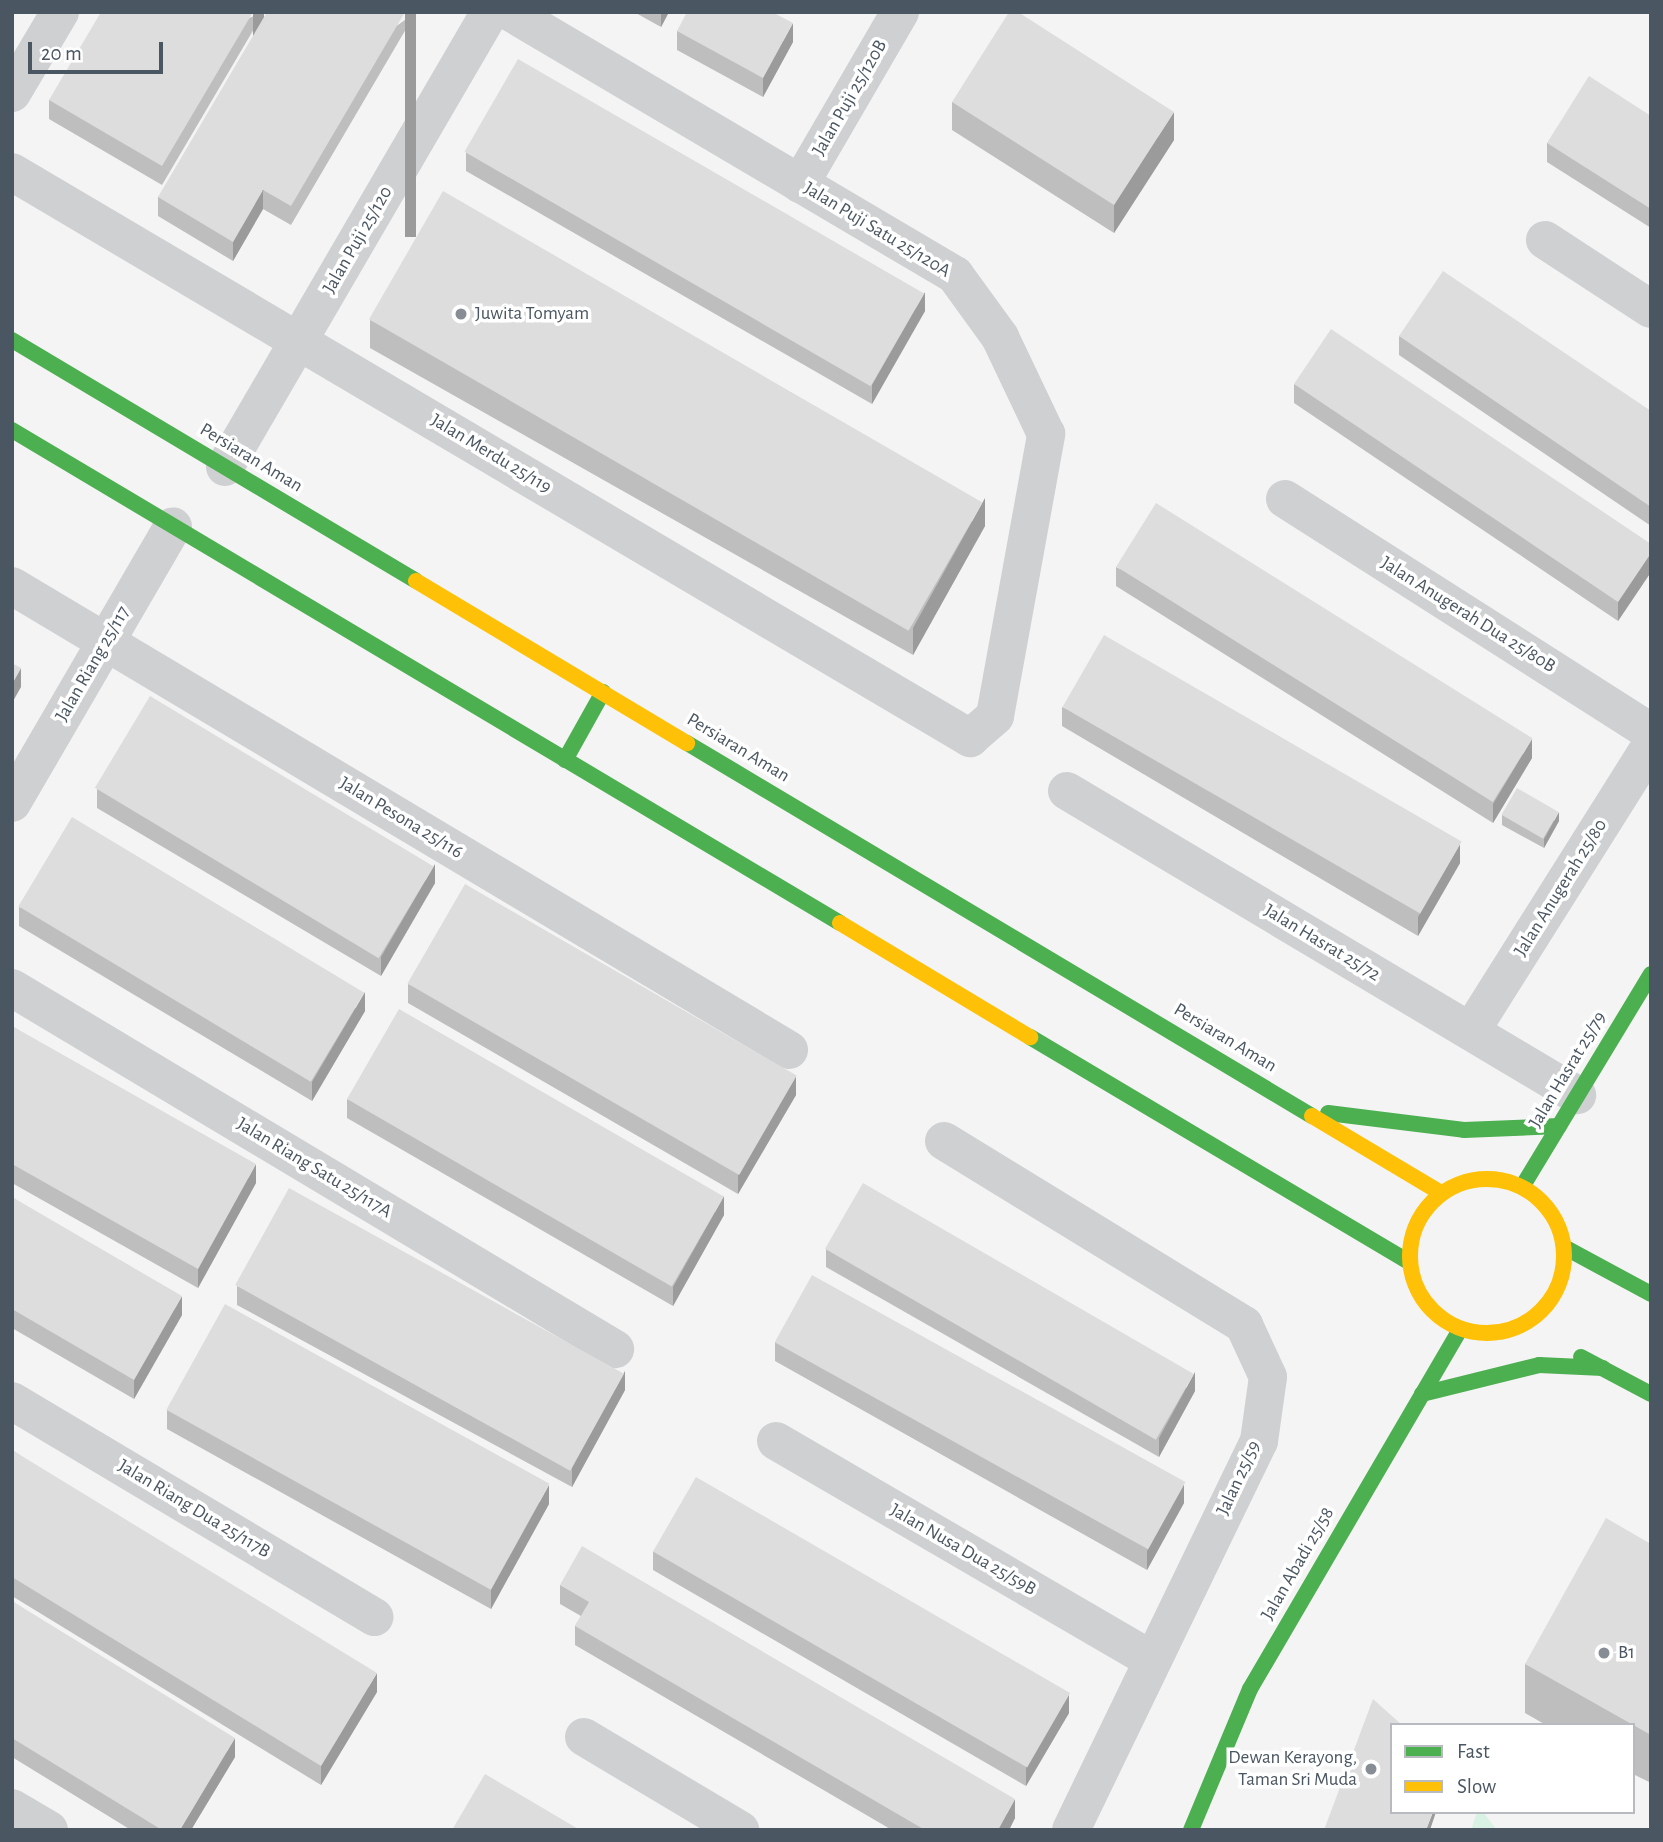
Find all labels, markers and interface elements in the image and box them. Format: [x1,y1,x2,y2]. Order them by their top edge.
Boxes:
scale bar [32,28,166,72]
street label: Jalan Puji 25/120B [808,36,892,160]
text: 20 m [41,43,82,64]
street label: Jalan Puji Satu 25/120A [800,177,954,283]
street label: Jalan Puji 25/120 [318,182,398,298]
place label: Juwita Tomyam [475,303,589,325]
marker: Juwita Tomyam [453,306,469,322]
street label: Jalan Merdu 25/119 [427,409,555,499]
street label: Persiaran Aman [195,418,307,498]
street label: Jalan Anugerah Dua 25/80B [1376,552,1560,678]
street label: Jalan Riang 25/117 [51,602,135,726]
street label: Persiaran Aman [682,708,794,788]
street label: Jalan Pesona 25/116 [335,772,467,864]
street label: Jalan Anugerah 25/80 [1510,815,1612,961]
street label: Jalan Hasrat 25/72 [1260,899,1384,987]
street label: Persiaran Aman [1169,998,1281,1078]
street label: Jalan Hasrat 25/79 [1524,1008,1612,1132]
street label: Jalan Riang Satu 25/117A [232,1113,396,1223]
street label: Jalan 25/59 [1212,1437,1266,1519]
street label: Jalan Riang Dua 25/117B [114,1455,274,1563]
street label: Jalan Nusa Dua 25/59B [886,1499,1040,1601]
street label: Jalan Abadi 25/58 [1256,1503,1340,1625]
place label: B1 [1618,1642,1635,1664]
marker: B1 [1596,1645,1612,1661]
legend [1390,1723,1635,1814]
text: Fast [1457,1741,1490,1762]
place label: Dewan Kerayong, Taman Sri Muda [1228,1747,1357,1791]
marker: Dewan Kerayong, Taman Sri Muda [1363,1761,1379,1777]
text: Slow [1457,1776,1496,1797]

